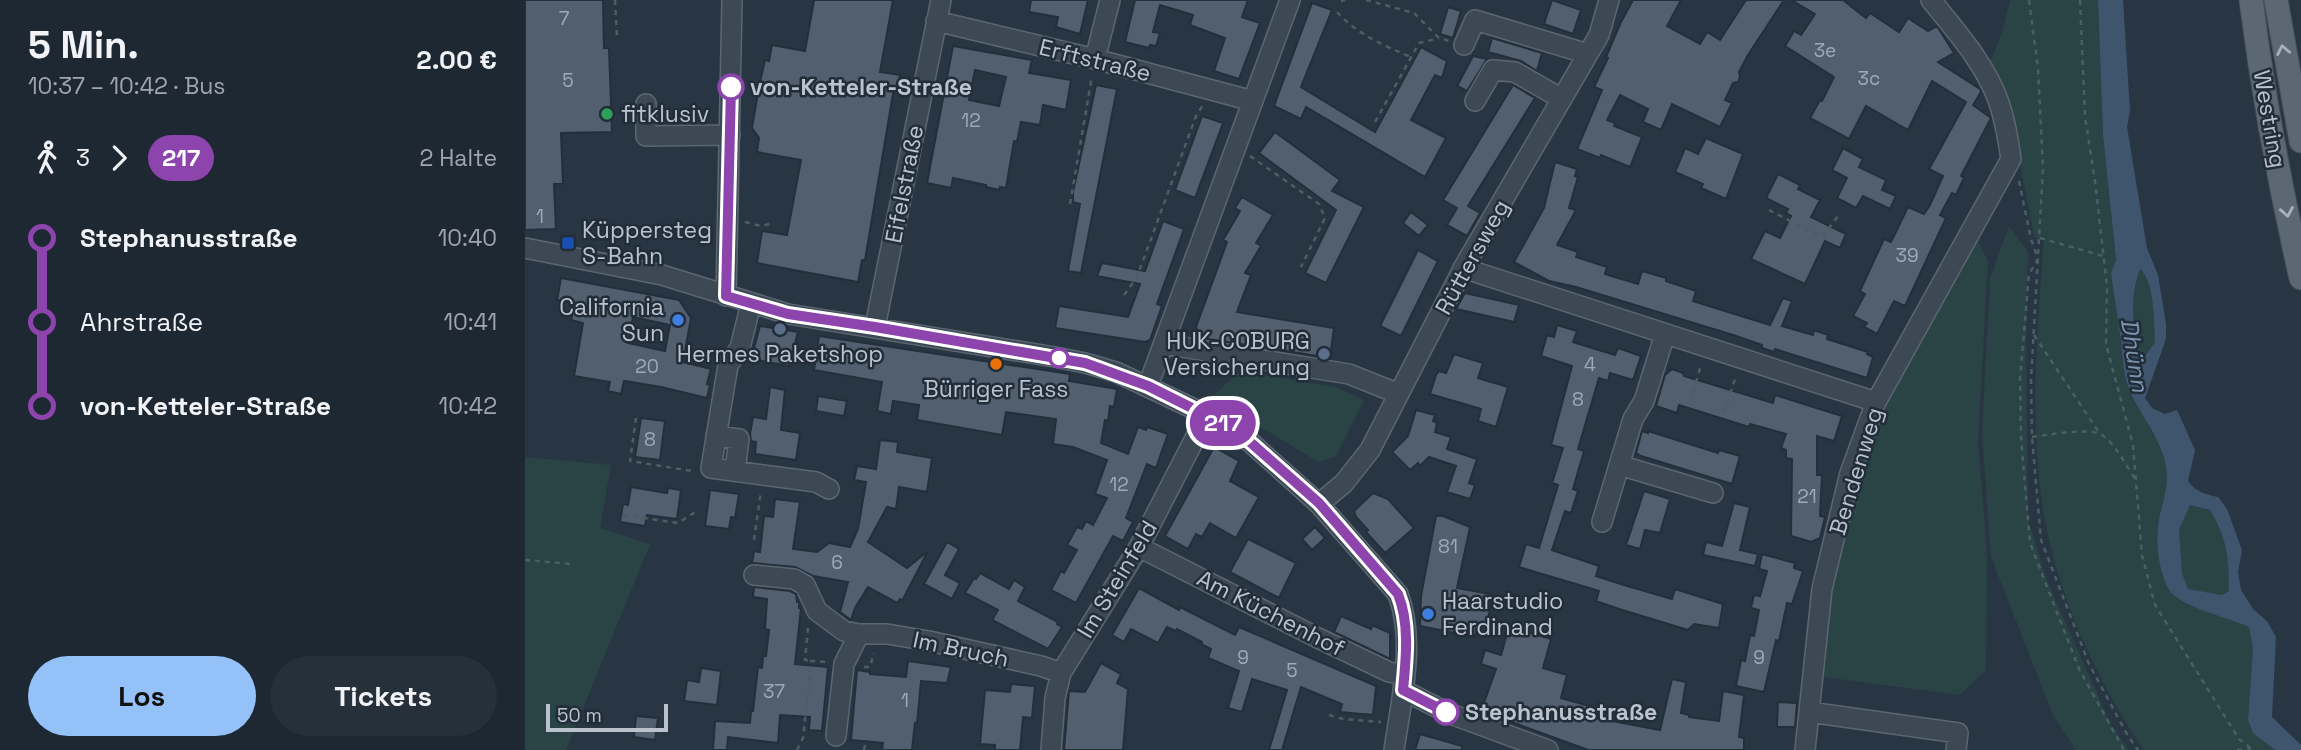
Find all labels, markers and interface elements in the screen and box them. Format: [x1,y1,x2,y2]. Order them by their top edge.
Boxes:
house number: 7 [559,6,570,31]
text: 5 Min. [28,21,139,69]
street label: Erftstraße [1036,32,1154,88]
house number: 3e [1814,38,1836,63]
text: 2.00 € [416,43,497,77]
one-way arrow [2277,44,2292,56]
house number: 3c [1858,66,1880,91]
house number: 5 [562,68,574,93]
street label: Westring [2247,68,2293,170]
text: 10:37 – 10:42 · Bus [28,71,225,101]
place label: von-Ketteler-Straße [750,72,972,102]
marker: von-Ketteler-Straße [718,74,744,100]
place label: fitklusiv [621,99,709,129]
marker: fitklusiv [599,106,615,122]
house number: 12 [961,108,981,133]
street label: Eifelstraße [878,123,930,245]
icon: walk [28,139,66,177]
icon: forward [100,139,138,177]
text: 217 [162,142,200,173]
text: 3 [76,143,90,173]
text: 2 Halte [419,143,497,173]
street label: Rüttersweg [1428,194,1516,320]
house number: 1 [536,204,544,229]
one-way arrow [2278,206,2293,218]
place label: Küppersteg S-Bahn [582,215,712,271]
text: Stephanusstraße [80,221,297,255]
text: 10:40 [438,223,497,253]
marker: Küppersteg S-Bahn [560,235,576,251]
house number: 39 [1895,243,1919,268]
place label: California Sun [559,292,664,348]
text: Ahrstraße [80,305,203,339]
text: 10:41 [443,307,497,337]
marker: California Sun [670,312,686,328]
water label: Dhünn [2114,316,2156,396]
marker: Hermes Paketshop [772,321,788,337]
place label: HUK-COBURG Versicherung [1164,326,1310,382]
place label: Hermes Paketshop [677,339,883,369]
marker: HUK-COBURG Versicherung [1316,346,1332,362]
unlabelled marker [1049,348,1069,368]
house number: 4 [1584,352,1596,377]
house number: 20 [635,354,659,379]
marker: Bürriger Fass [988,356,1004,372]
place label: Bürriger Fass [924,374,1068,404]
house number: 8 [1572,387,1584,412]
text: von-Ketteler-Straße [80,389,331,423]
text: 10:42 [439,391,497,421]
line badge: 217 [1183,400,1263,446]
street label: Bendenweg [1822,404,1890,538]
text: 217 [1204,407,1242,438]
house number: 8 [644,427,656,452]
house number: 12 [1109,472,1129,497]
house number: 21 [1797,484,1817,509]
street label: Im Steinfeld [1070,515,1164,643]
house number: 81 [1438,534,1458,559]
house number: 6 [831,550,843,575]
street label: Am Küchenhof [1192,563,1350,663]
place label: Haarstudio Ferdinand [1442,586,1563,642]
marker: Haarstudio Ferdinand [1420,606,1436,622]
street label: Im Bruch [910,624,1012,674]
house number: 9 [1237,645,1249,670]
house number: 9 [1753,645,1765,670]
button: Los [28,656,256,736]
button: Tickets [270,656,497,736]
house number: 5 [1286,658,1298,683]
house number: 37 [763,679,785,704]
house number: 1 [901,688,909,713]
place label: Stephanusstraße [1465,697,1657,727]
marker: Stephanusstraße [1433,699,1459,725]
scale bar [546,701,669,733]
text: 50 m [557,703,602,728]

